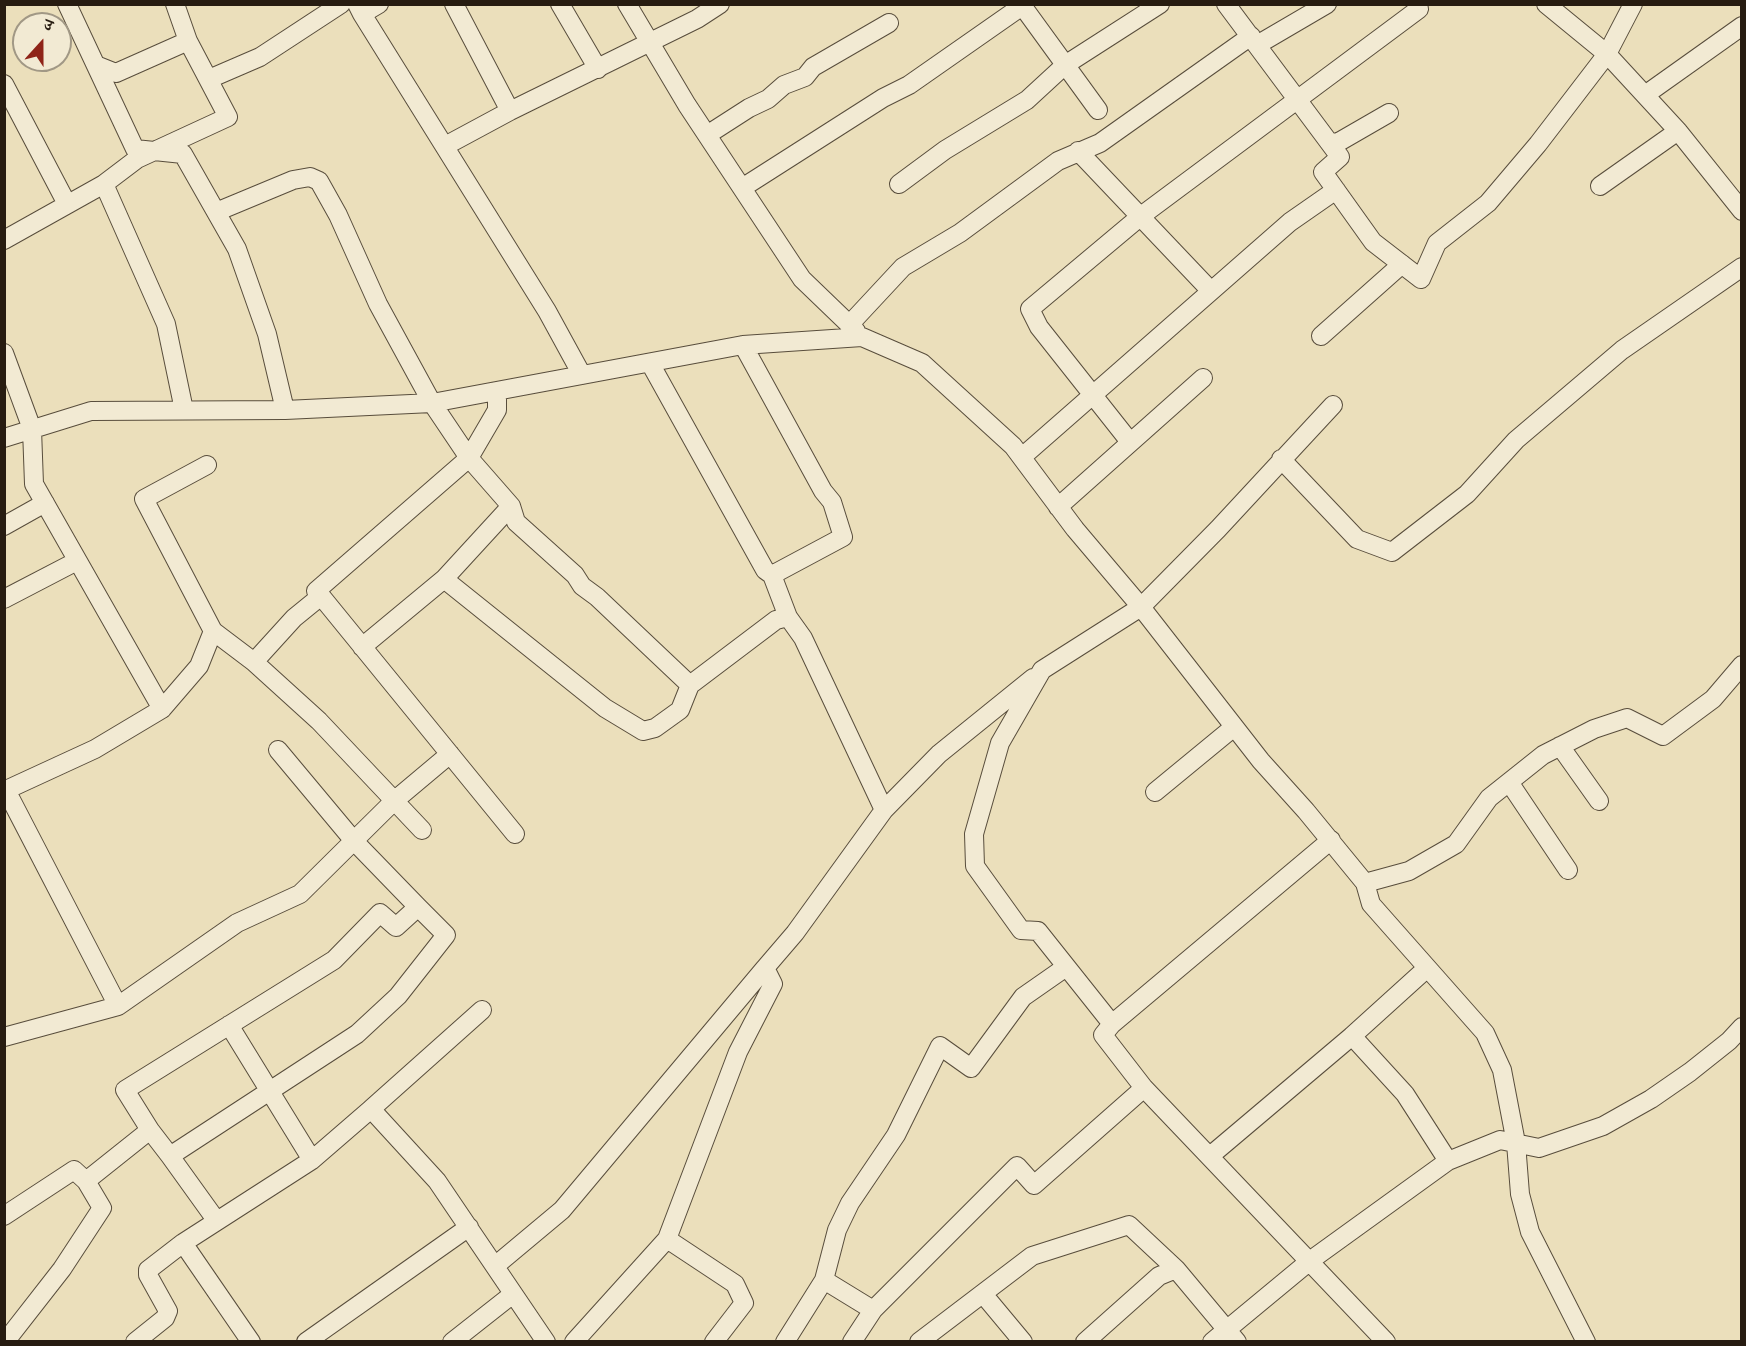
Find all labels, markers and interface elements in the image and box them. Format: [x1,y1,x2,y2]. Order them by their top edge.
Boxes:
north arrow [12,12,72,72]
text: उ [40,14,56,39]

